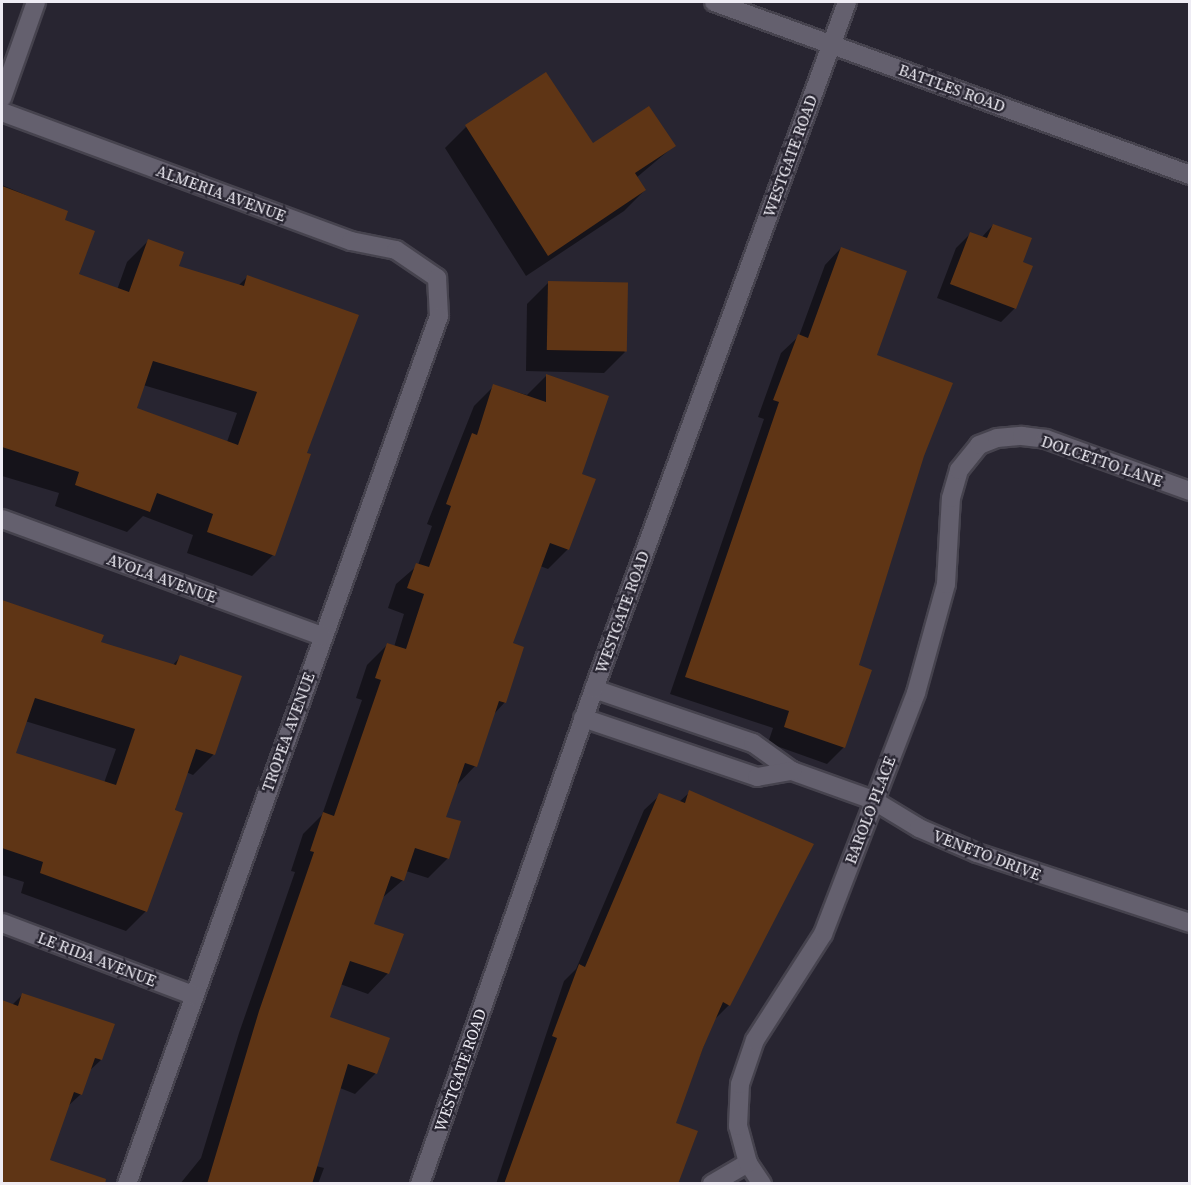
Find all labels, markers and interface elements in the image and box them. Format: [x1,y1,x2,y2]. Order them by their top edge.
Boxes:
street label: BATTLES ROAD [896,60,1008,116]
street label: WESTGATE ROAD [759,92,821,220]
street label: ALMERIA AVENUE [154,161,288,225]
street label: DOLCETTO LANE [1039,431,1165,491]
street label: WESTGATE ROAD [591,548,653,676]
street label: AVOLA AVENUE [105,549,219,607]
street label: TROPEA AVENUE [257,670,319,794]
street label: BAROLO PLACE [841,753,899,867]
street label: VENETO DRIVE [930,826,1044,884]
street label: LE RIDA AVENUE [35,928,159,990]
street label: WESTGATE ROAD [430,1006,490,1134]

